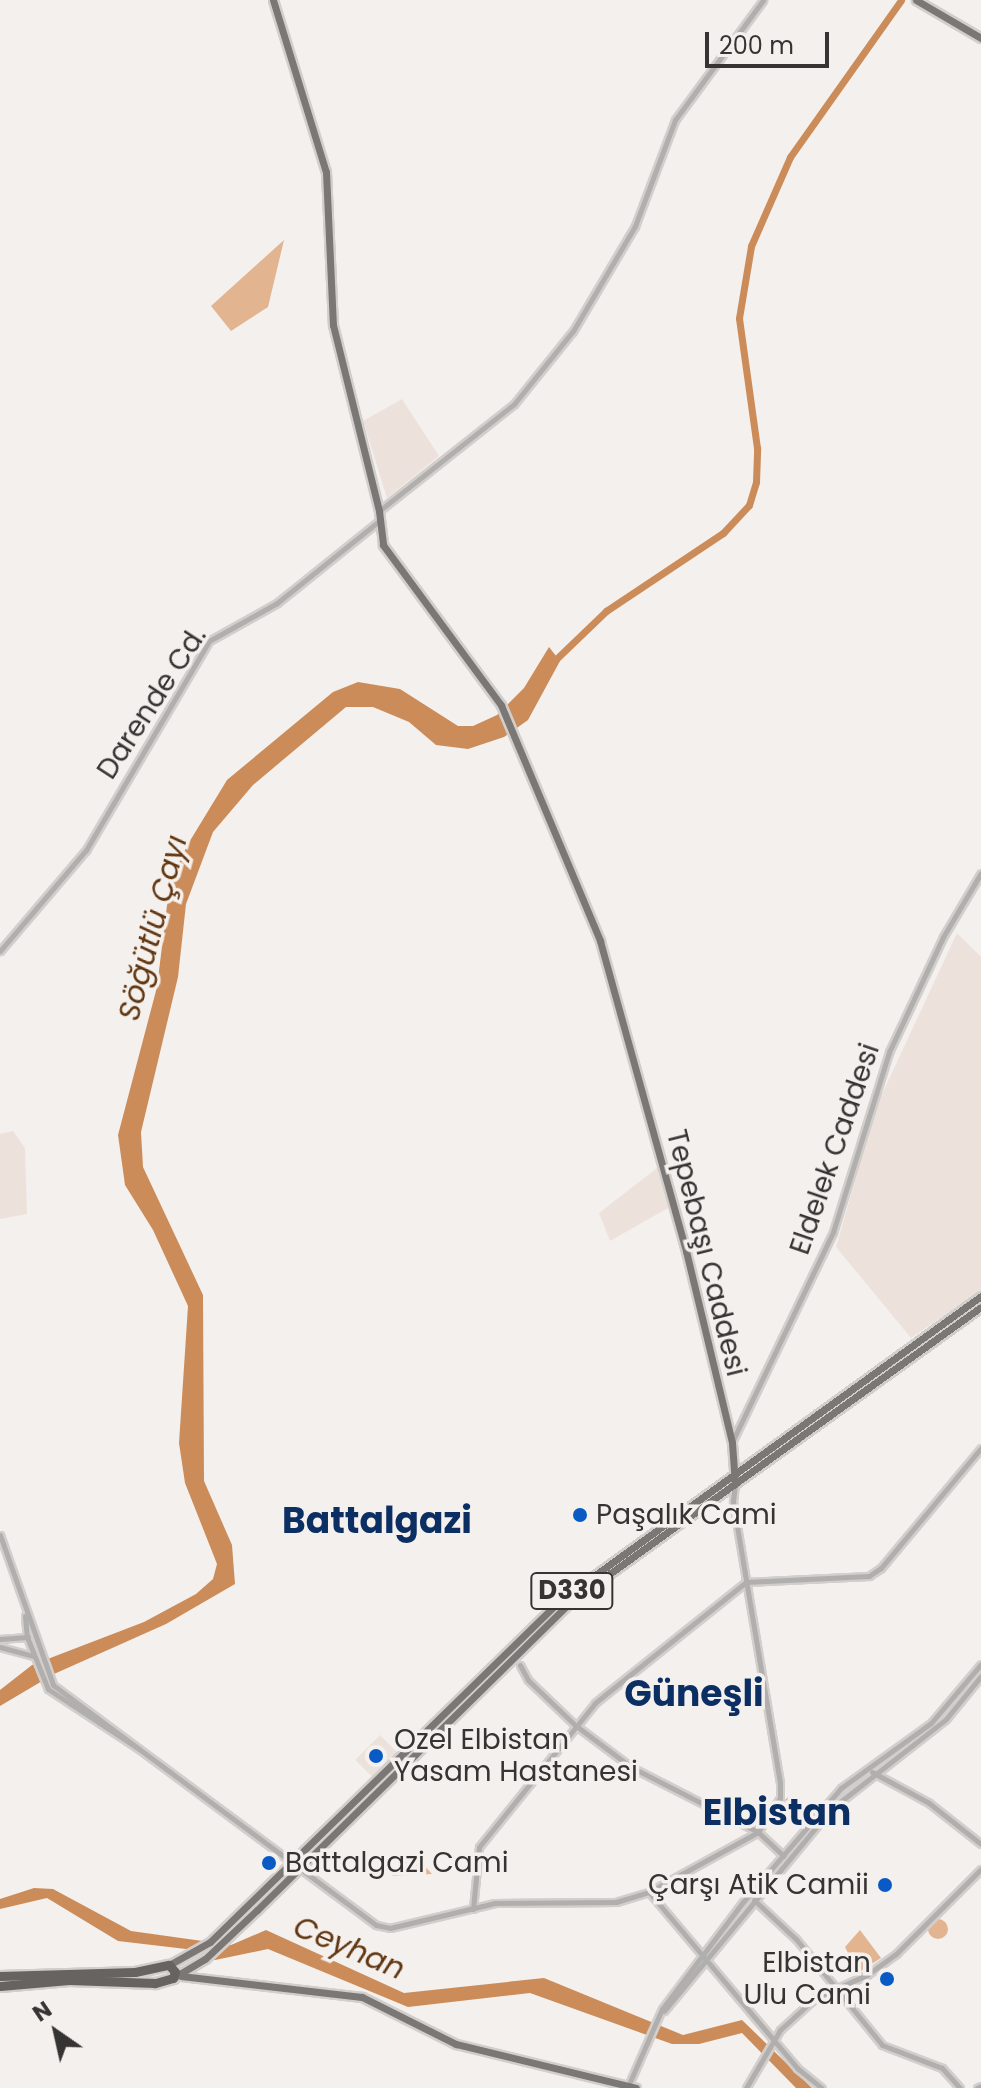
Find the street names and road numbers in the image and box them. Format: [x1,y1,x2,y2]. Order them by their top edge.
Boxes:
street label: Darende Cd. [90,621,214,785]
street label: Eldelek Caddesi [783,1039,887,1259]
street label: Tepebaşı Caddesi [659,1126,753,1380]
road number: D330 [530,1569,614,1613]

